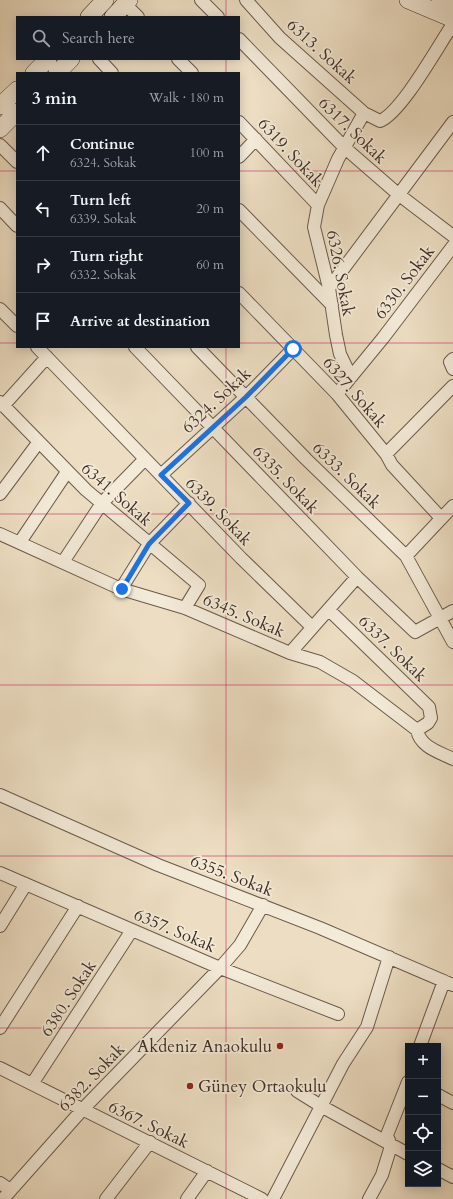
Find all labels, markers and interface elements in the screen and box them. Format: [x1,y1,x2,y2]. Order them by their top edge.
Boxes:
street label: 6313. Sokak [282,14,362,90]
search box [16,16,240,60]
icon: search [30,27,52,49]
text: Search here [62,28,135,48]
text: 3 min [32,87,77,110]
text: Walk · 180 m [149,89,224,107]
street label: 6317. Sokak [313,92,393,169]
street label: 6319. Sokak [253,113,329,193]
text: Continue [70,134,135,154]
icon: ahead [32,142,54,164]
text: 100 m [190,144,224,162]
text: 6324. Sokak [70,154,137,172]
text: Turn left [70,190,131,210]
icon: left [32,198,54,220]
text: 20 m [196,200,224,218]
text: 6339. Sokak [70,210,137,228]
street label: 6326. Sokak [321,228,360,319]
street label: 6330. Sokak [369,240,440,324]
text: Turn right [70,246,143,266]
icon: right [32,254,54,276]
text: 60 m [196,256,224,274]
text: 6332. Sokak [70,266,137,284]
icon: arrive [32,310,54,332]
text: Arrive at destination [70,311,210,331]
route start [284,340,302,358]
street label: 6327. Sokak [317,352,392,433]
street label: 6324. Sokak [177,362,257,438]
street label: 6333. Sokak [307,437,387,514]
street label: 6335. Sokak [247,440,325,519]
street label: 6341. Sokak [76,457,158,532]
street label: 6339. Sokak [180,472,258,551]
route end [113,580,131,598]
street label: 6345. Sokak [199,588,289,643]
street label: 6337. Sokak [353,610,433,687]
street label: 6355. Sokak [187,849,277,902]
street label: 6357. Sokak [130,903,220,958]
street label: 6380. Sokak [35,955,102,1041]
place label: Akdeniz Anaokulu [137,1035,272,1058]
street label: 6382. Sokak [53,1037,130,1117]
marker: Akdeniz Anaokulu [275,1041,285,1051]
map controls [405,1043,441,1187]
button: + [405,1043,441,1079]
place label: Güney Ortaokulu [198,1075,327,1098]
button: − [405,1079,441,1115]
marker: Güney Ortaokulu [185,1081,195,1091]
street label: 6367. Sokak [105,1095,194,1154]
button: locate [405,1115,441,1151]
button: layers [405,1151,441,1187]

